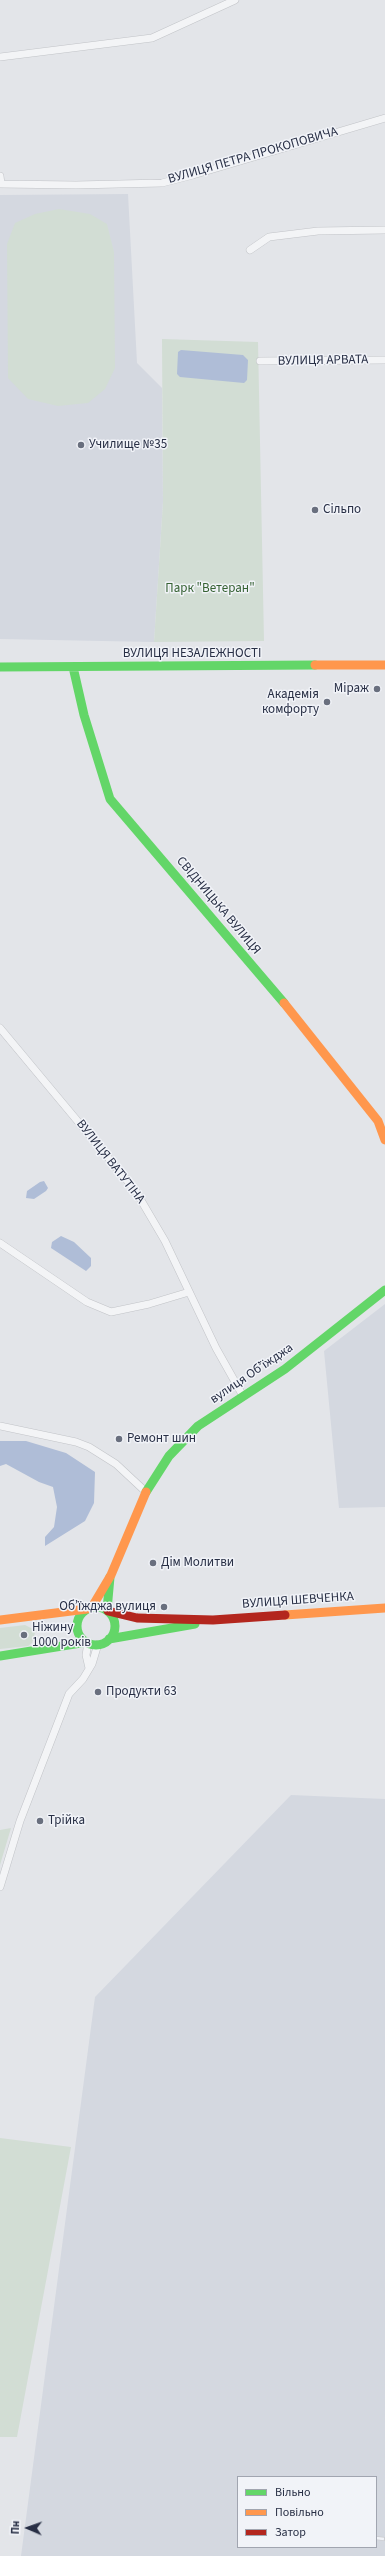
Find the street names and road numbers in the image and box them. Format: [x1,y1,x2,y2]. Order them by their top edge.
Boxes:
street label: ВУЛИЦЯ ПЕТРА ПРОКОПОВИЧА [166,124,340,188]
street label: ВУЛИЦЯ АРВАТА [278,352,368,370]
street label: ВУЛИЦЯ НЕЗАЛЕЖНОСТІ [123,646,261,662]
street label: СВІДНИЦЬКА ВУЛИЦЯ [173,854,263,958]
street label: ВУЛИЦЯ ВАТУТІНА [72,1117,148,1207]
street label: вулиця Обʼїжджа [208,1340,296,1408]
street label: ВУЛИЦЯ ШЕВЧЕНКА [242,1589,354,1613]

